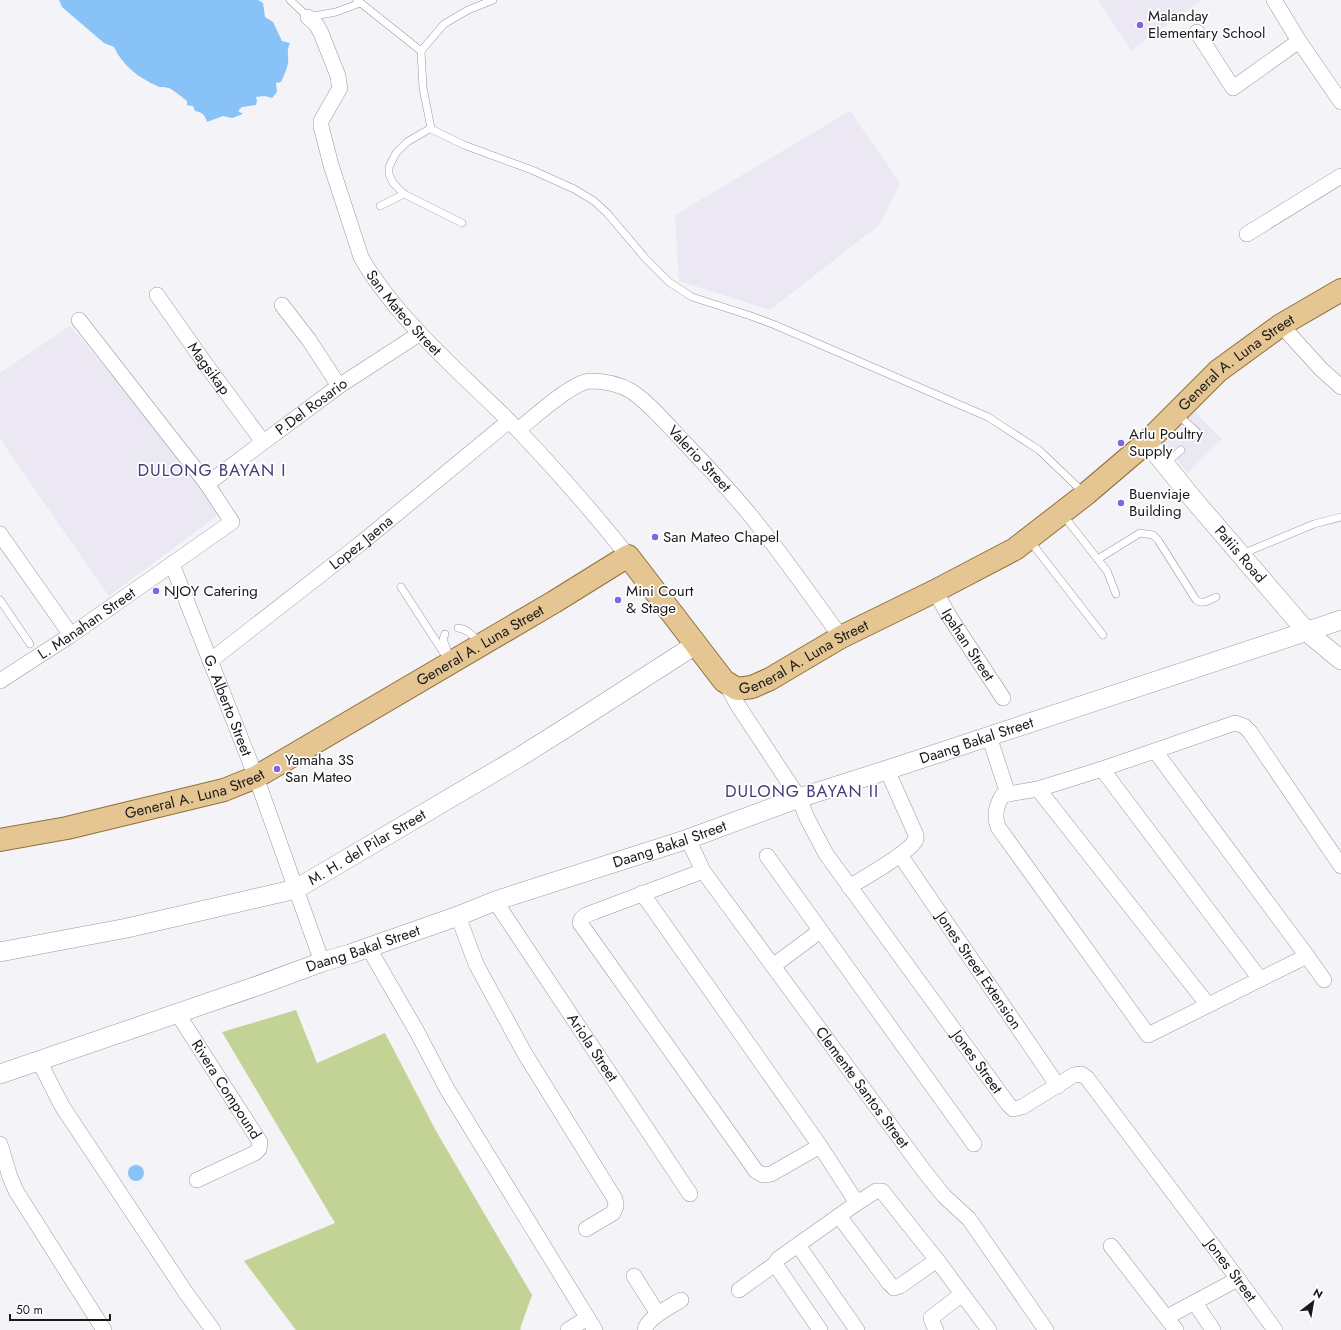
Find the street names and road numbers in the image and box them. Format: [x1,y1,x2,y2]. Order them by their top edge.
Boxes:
street label: San Mateo Street [361,265,447,361]
street label: General A. Luna Street [1173,308,1299,416]
street label: Magsikap [182,338,236,400]
street label: P.Del Rosario [271,372,352,441]
street label: Valerio Street [663,420,737,497]
street label: Lopez Jaena [325,510,398,575]
street label: Patiis Road [1209,521,1271,588]
street label: L. Manahan Street [33,582,140,665]
street label: General A. Luna Street [412,599,548,691]
street label: Ipahan Street [936,604,1000,686]
street label: General A. Luna Street [738,614,872,700]
street label: G. Alberto Street [198,652,258,760]
street label: Daang Bakal Street [917,711,1037,770]
street label: General A. Luna Street [122,763,269,825]
street label: M. H. del Pilar Street [304,804,430,891]
street label: Daang Bakal Street [610,815,730,874]
street label: Jones Street Extension [930,906,1027,1034]
street label: Daang Bakal Street [303,919,423,978]
street label: Ariola Street [562,1009,624,1086]
street label: Clemente Santos Street [810,1022,915,1153]
street label: Jones Street [946,1024,1008,1098]
street label: Rivera Compound [186,1035,267,1144]
street label: Jones Street [1199,1232,1262,1307]

